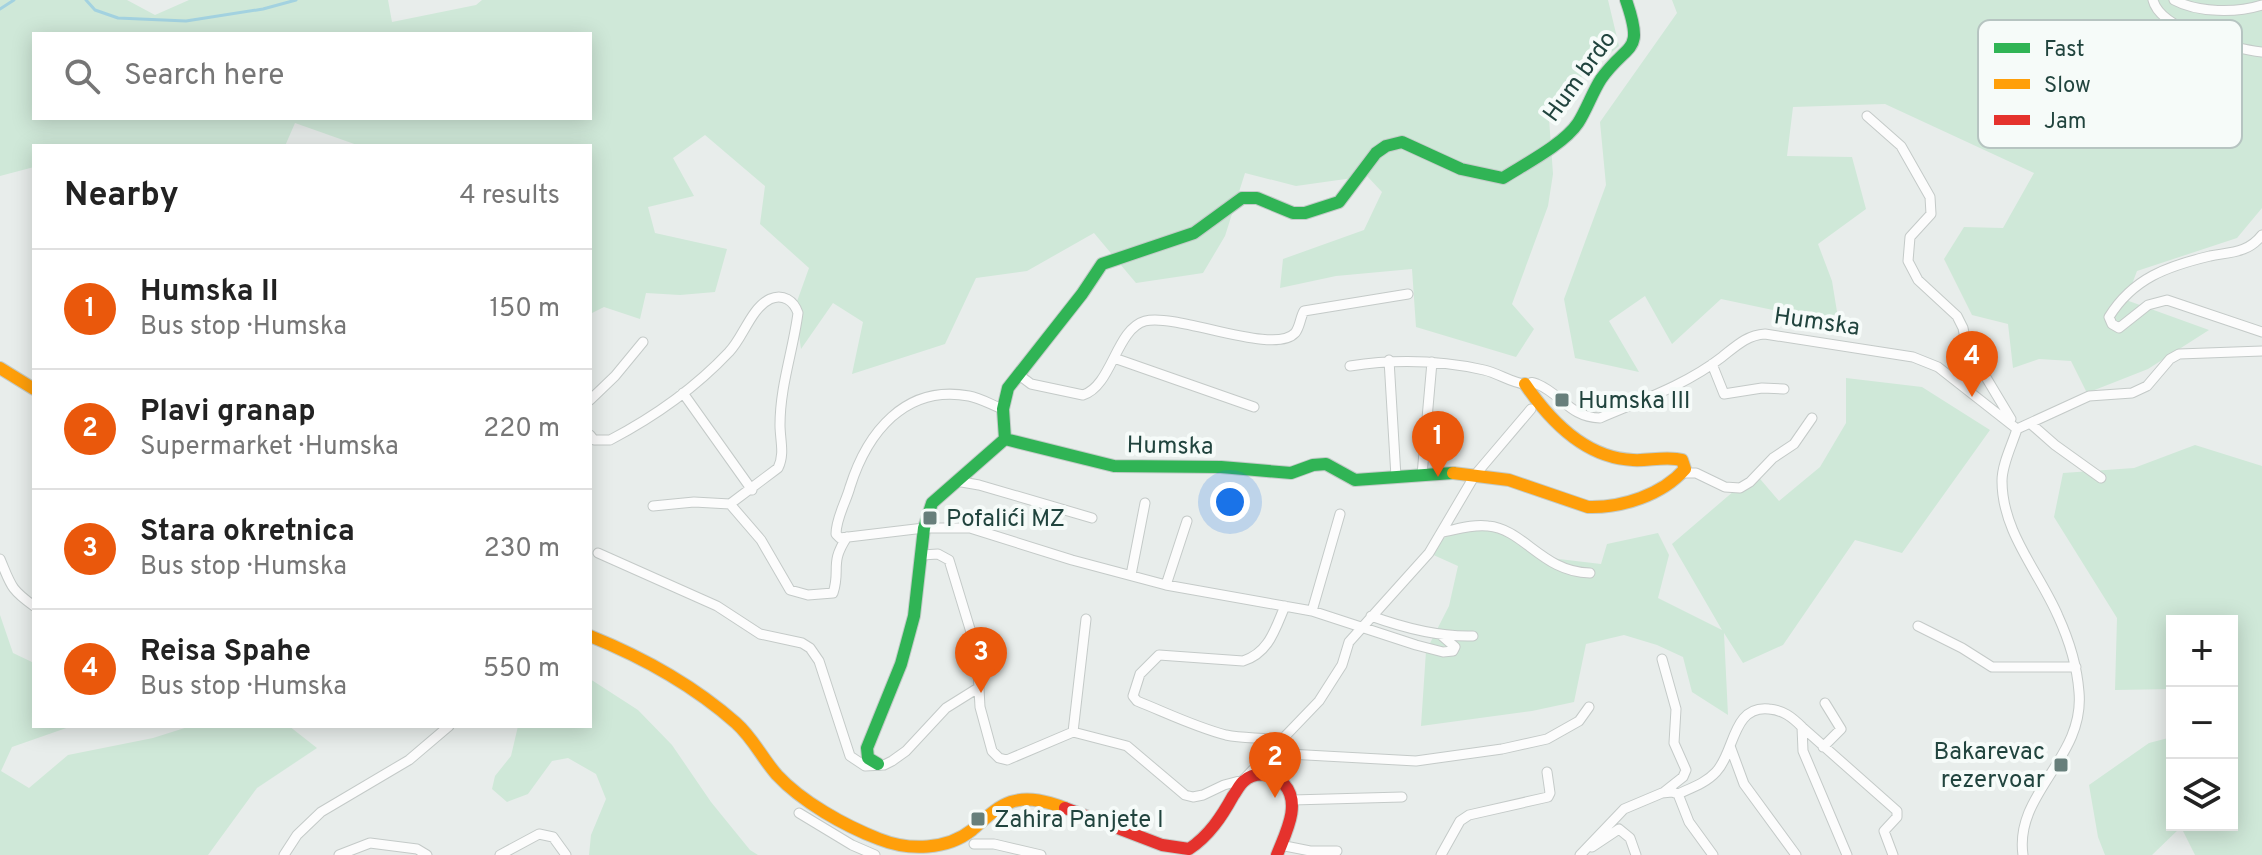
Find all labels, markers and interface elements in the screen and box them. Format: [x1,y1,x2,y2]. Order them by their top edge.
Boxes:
legend [1978,20,2242,148]
street label: Hum brdo [1537,26,1624,129]
search box [32,32,592,120]
text: Fast [2044,37,2085,64]
icon: search [60,54,104,98]
text: Search here [124,58,284,95]
text: Slow [2044,73,2091,100]
text: Jam [2044,109,2087,136]
text: Nearby [64,175,179,218]
text: 4 results [459,180,560,213]
text: Humska II [140,274,279,311]
text: 1 [85,293,95,326]
text: 150 m [489,293,560,326]
street label: Humska [1772,302,1862,344]
text: Bus stop · Humska [140,311,347,344]
pin: 4 [1946,331,1998,397]
place label: Humska III [1578,387,1691,417]
marker: Humska III [1553,391,1571,409]
text: Plavi granap [140,394,316,431]
pin: 1 [1412,411,1464,477]
text: 2 [82,413,98,446]
text: 220 m [483,413,560,446]
text: Supermarket · Humska [140,431,399,464]
street label: Humska [1126,431,1214,463]
your location [1210,482,1250,522]
place label: Pofalići MZ [946,505,1065,535]
marker: Pofalići MZ [921,509,939,527]
text: Stara okretnica [140,514,355,551]
text: 3 [82,533,98,566]
text: 230 m [484,533,560,566]
text: Bus stop · Humska [140,551,347,584]
map controls [2166,615,2238,831]
button: + [2166,615,2238,687]
pin: 3 [955,627,1007,693]
text: Reisa Spahe [140,634,311,671]
text: 4 [82,653,98,686]
text: 550 m [483,653,560,686]
text: Bus stop · Humska [140,671,347,704]
button: − [2166,687,2238,759]
pin: 2 [1249,732,1301,798]
place label: Bakarevac rezervoar [1933,738,2045,796]
marker: Bakarevac rezervoar [2052,756,2070,774]
button: layers [2166,759,2238,831]
place label: Zahira Panjete I [994,806,1164,836]
marker: Zahira Panjete I [969,810,987,828]

